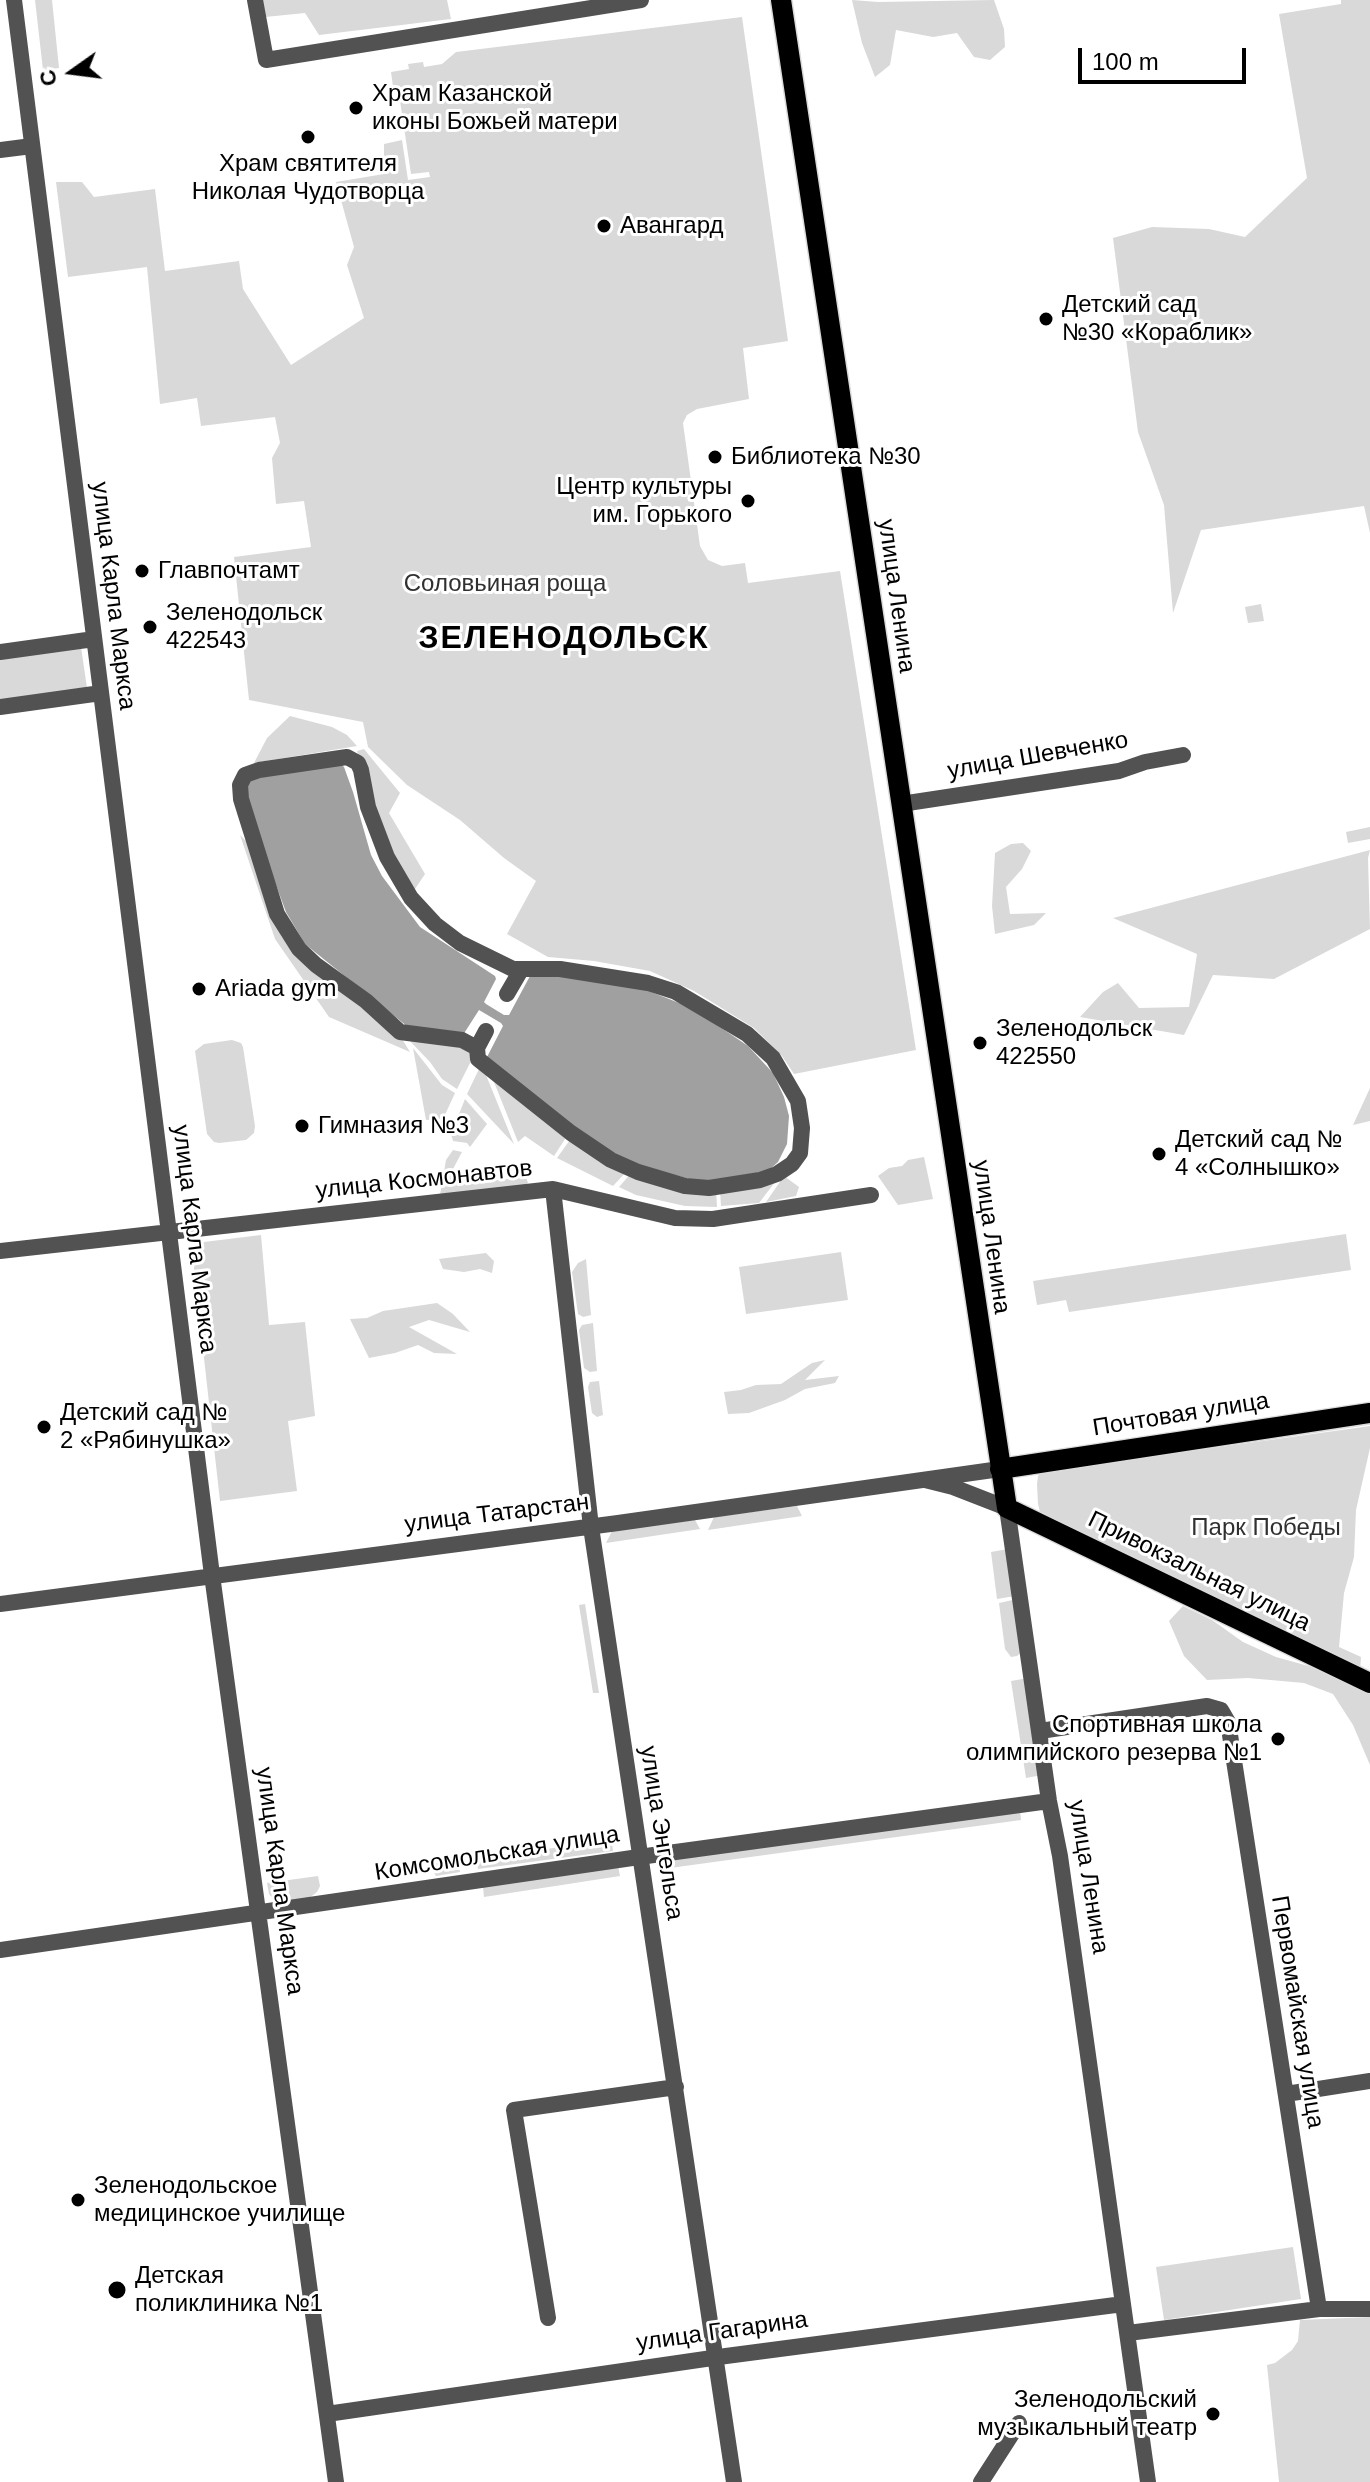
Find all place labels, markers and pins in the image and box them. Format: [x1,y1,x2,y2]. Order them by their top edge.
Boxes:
place label: Храм Казанской иконы Божьей матери [372,80,618,136]
marker: Храм Казанской иконы Божьей матери [347,99,365,117]
marker: Храм святителя Николая Чудотворца [299,128,317,146]
place label: Храм святителя Николая Чудотворца [192,150,424,206]
place label: Авангард [620,212,723,240]
marker: Авангард [595,217,613,235]
place label: Детский сад №30 «Кораблик» [1062,291,1252,347]
marker: Детский сад №30 «Кораблик» [1037,310,1055,328]
place label: Библиотека №30 [731,443,921,471]
marker: Библиотека №30 [706,448,724,466]
place label: Центр культуры им. Горького [556,473,732,529]
marker: Центр культуры им. Горького [739,492,757,510]
place label: Главпочтамт [158,557,300,585]
marker: Главпочтамт [133,562,151,580]
place label: Зеленодольск 422543 [166,599,322,655]
marker: Зеленодольск 422543 [141,618,159,636]
place label: Ariada gym [215,975,336,1003]
marker: Ariada gym [190,980,208,998]
place label: Зеленодольск 422550 [996,1015,1152,1071]
marker: Зеленодольск 422550 [971,1034,989,1052]
place label: Гимназия №3 [318,1112,469,1140]
marker: Гимназия №3 [293,1117,311,1135]
place label: Детский сад № 4 «Солнышко» [1175,1126,1342,1182]
marker: Детский сад № 4 «Солнышко» [1150,1145,1168,1163]
place label: Детский сад № 2 «Рябинушка» [60,1399,231,1455]
marker: Детский сад № 2 «Рябинушка» [35,1418,53,1436]
place label: Спортивная школа олимпийского резерва №1 [966,1711,1262,1767]
marker: Спортивная школа олимпийского резерва №1 [1269,1730,1287,1748]
place label: Зеленодольское медицинское училище [94,2172,345,2228]
marker: Зеленодольское медицинское училище [69,2191,87,2209]
place label: Детская поликлиника №1 [135,2262,323,2318]
marker: Детская поликлиника №1 [106,2279,128,2301]
place label: Зеленодольский музыкальный театр [977,2386,1197,2442]
marker: Зеленодольский музыкальный театр [1204,2405,1222,2423]

